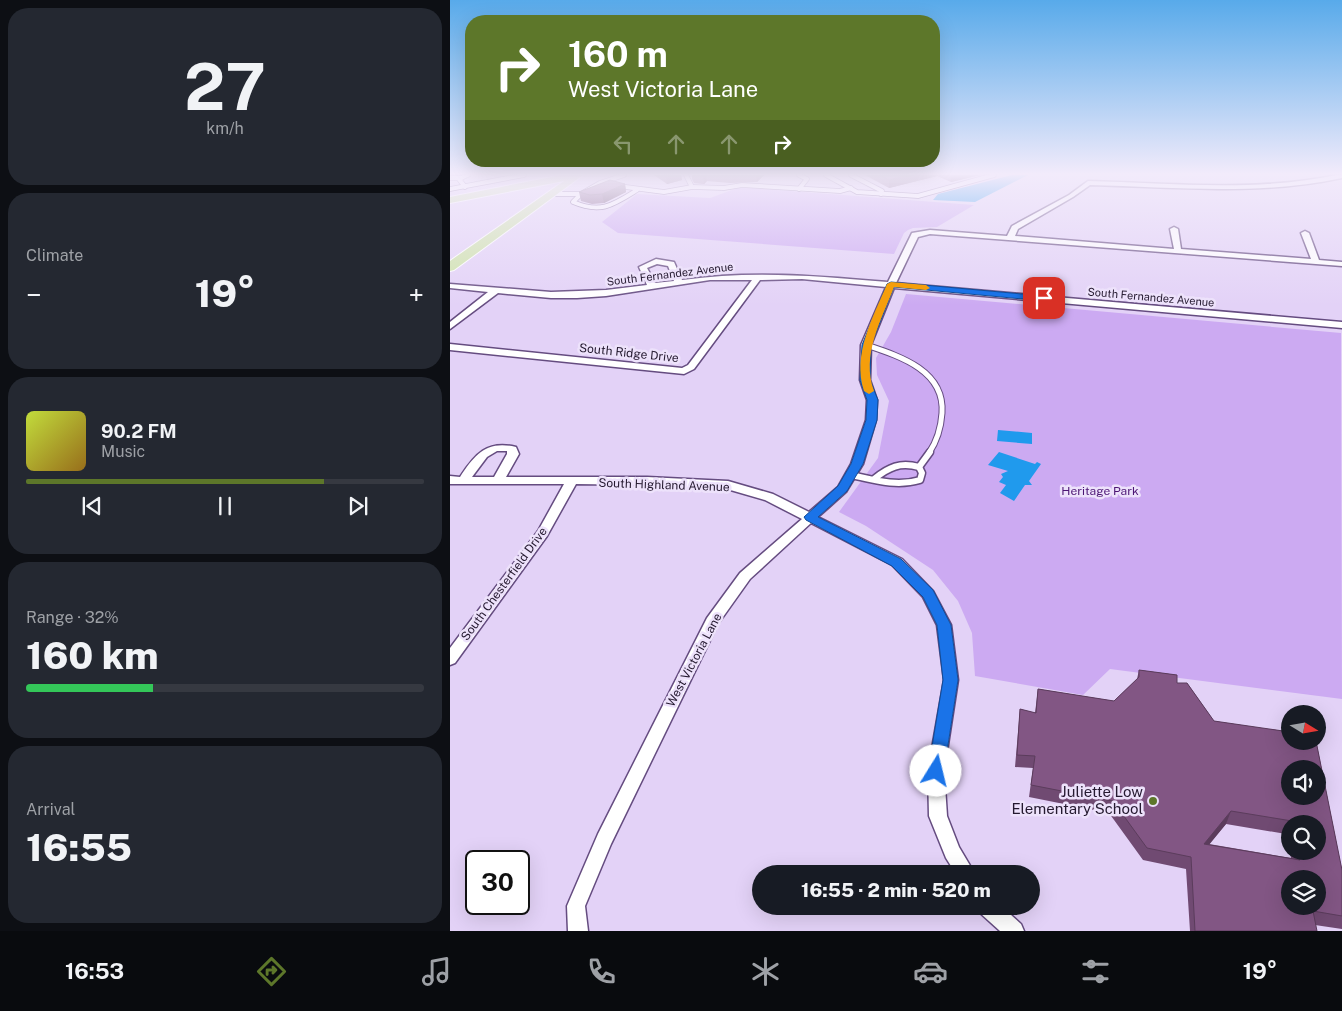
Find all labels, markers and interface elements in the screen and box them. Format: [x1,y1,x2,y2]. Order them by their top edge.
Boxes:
text: 160 m [568,34,668,75]
icon: right [485,35,550,100]
text: 27 [184,48,266,125]
text: West Victoria Lane [568,76,758,102]
text: km/h [206,119,244,138]
icon: left [609,130,637,158]
icon: ahead [662,130,690,158]
icon: ahead [715,130,743,158]
icon: right [768,130,796,158]
text: Climate [26,246,83,265]
street label: South Fernandez Avenue [606,260,734,288]
text: 19° [195,271,255,316]
pin [1023,277,1065,319]
text: − [26,278,42,311]
text: + [408,278,424,311]
icon: arrive [1030,284,1058,312]
street label: South Fernandez Avenue [1087,285,1215,309]
street label: South Ridge Drive [579,341,680,365]
text: 90.2 FM [101,420,177,442]
text: Music [101,442,145,461]
street label: South Highland Avenue [598,476,730,494]
park label: Heritage Park [1061,484,1139,498]
icon: previous [78,492,106,520]
icon: pause [211,492,239,520]
icon: next [344,492,372,520]
street label: South Chesterfield Drive [458,524,550,643]
text: Range · 32% [26,608,119,627]
street label: West Victoria Lane [663,611,725,709]
text: 160 km [26,633,159,678]
north arrow [1281,705,1326,750]
map controls [1281,705,1326,915]
position arrow [909,744,961,796]
button: sound [1281,760,1326,805]
place label: Juliette Low Elementary School [1011,783,1143,817]
marker: Juliette Low Elementary School [1147,795,1159,807]
text: Arrival [26,800,75,819]
button: search [1281,815,1326,860]
text: 16:55 [26,825,132,870]
speed limit sign: 30 [465,850,530,915]
button: layers [1281,870,1326,915]
text: 16:55 · 2 min · 520 m [801,879,991,901]
icon: directions [254,954,289,989]
icon: music [419,954,454,989]
icon: phone [584,954,619,989]
icon: climate [748,954,783,989]
icon: car [913,954,948,989]
icon: filters [1078,954,1113,989]
text: 16:53 [65,958,124,984]
text: 19° [1243,958,1277,984]

